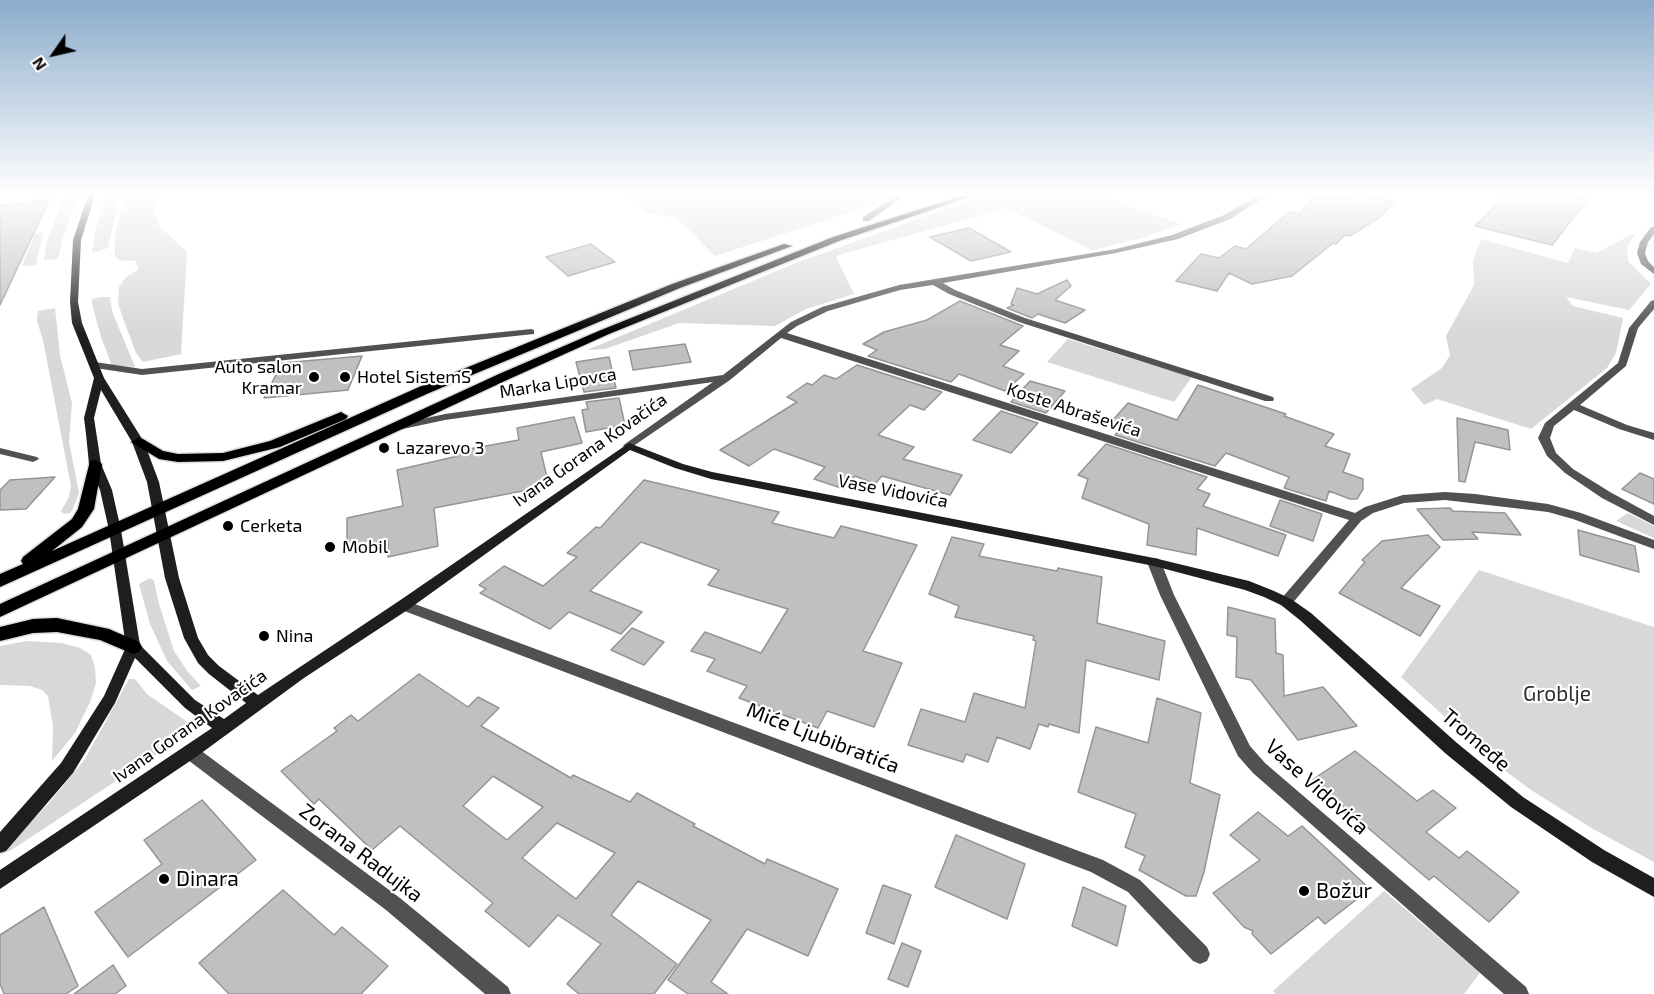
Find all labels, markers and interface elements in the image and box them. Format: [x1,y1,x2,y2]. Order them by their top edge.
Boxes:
north arrow [24,24,84,84]
text: N [28,54,50,74]
place label: Auto salon Kramar [214,356,302,398]
street label: Marka Lipovca [498,363,618,403]
place label: Hotel SistemS [357,366,471,388]
marker: Auto salon Kramar [307,370,321,384]
marker: Hotel SistemS [338,370,352,384]
street label: Koste Abraševića [1004,378,1144,442]
street label: Ivana Gorana Kovačića [509,389,671,511]
place label: Lazarevo 3 [396,437,484,459]
marker: Lazarevo 3 [377,441,391,455]
street label: Vase Vidovića [836,470,950,512]
place label: Cerketa [240,515,302,537]
marker: Cerketa [221,519,235,533]
place label: Mobil [342,536,388,558]
marker: Mobil [323,540,337,554]
place label: Nina [276,625,313,647]
marker: Nina [257,629,271,643]
street label: Ivana Gorana Kovačića [109,665,271,787]
park label: Groblje [1523,681,1591,707]
street label: Miće Ljubibratića [743,697,903,779]
street label: Tromeđe [1436,703,1516,777]
street label: Vase Vidovića [1260,734,1374,840]
street label: Zorana Radujka [294,798,428,908]
place label: Dinara [176,866,239,892]
marker: Dinara [157,872,171,886]
place label: Božur [1316,878,1372,904]
marker: Božur [1297,884,1311,898]

